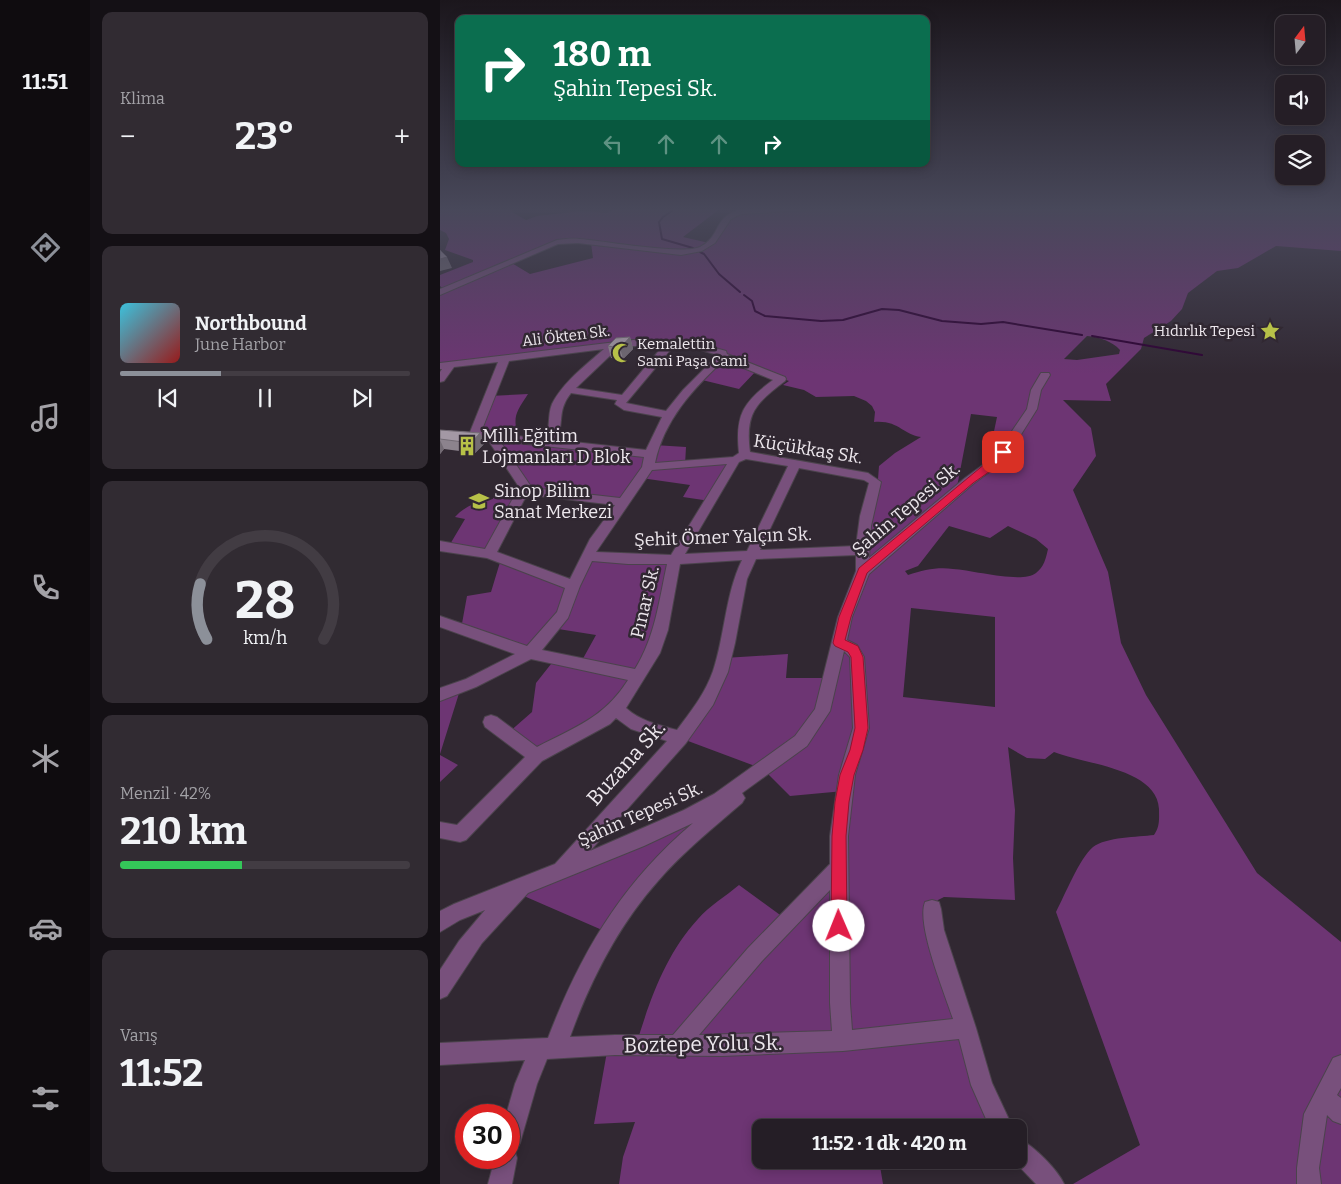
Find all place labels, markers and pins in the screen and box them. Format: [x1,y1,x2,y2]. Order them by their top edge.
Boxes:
place icon: Hıdırlık Tepesi [1259,320,1281,342]
place label: Hıdırlık Tepesi [1154,322,1256,340]
place label: Kemalettin Sami Paşa Cami [637,335,748,370]
mosque icon: Kemalettin Sami Paşa Cami [611,342,633,364]
place label: Milli Eğitim Lojmanları D Blok [482,425,631,468]
pin [982,431,1024,473]
building icon: Milli Eğitim Lojmanları D Blok [456,435,478,457]
place label: Sinop Bilim Sanat Merkezi [494,480,612,523]
school or university icon: Sinop Bilim Sanat Merkezi [468,490,490,512]

